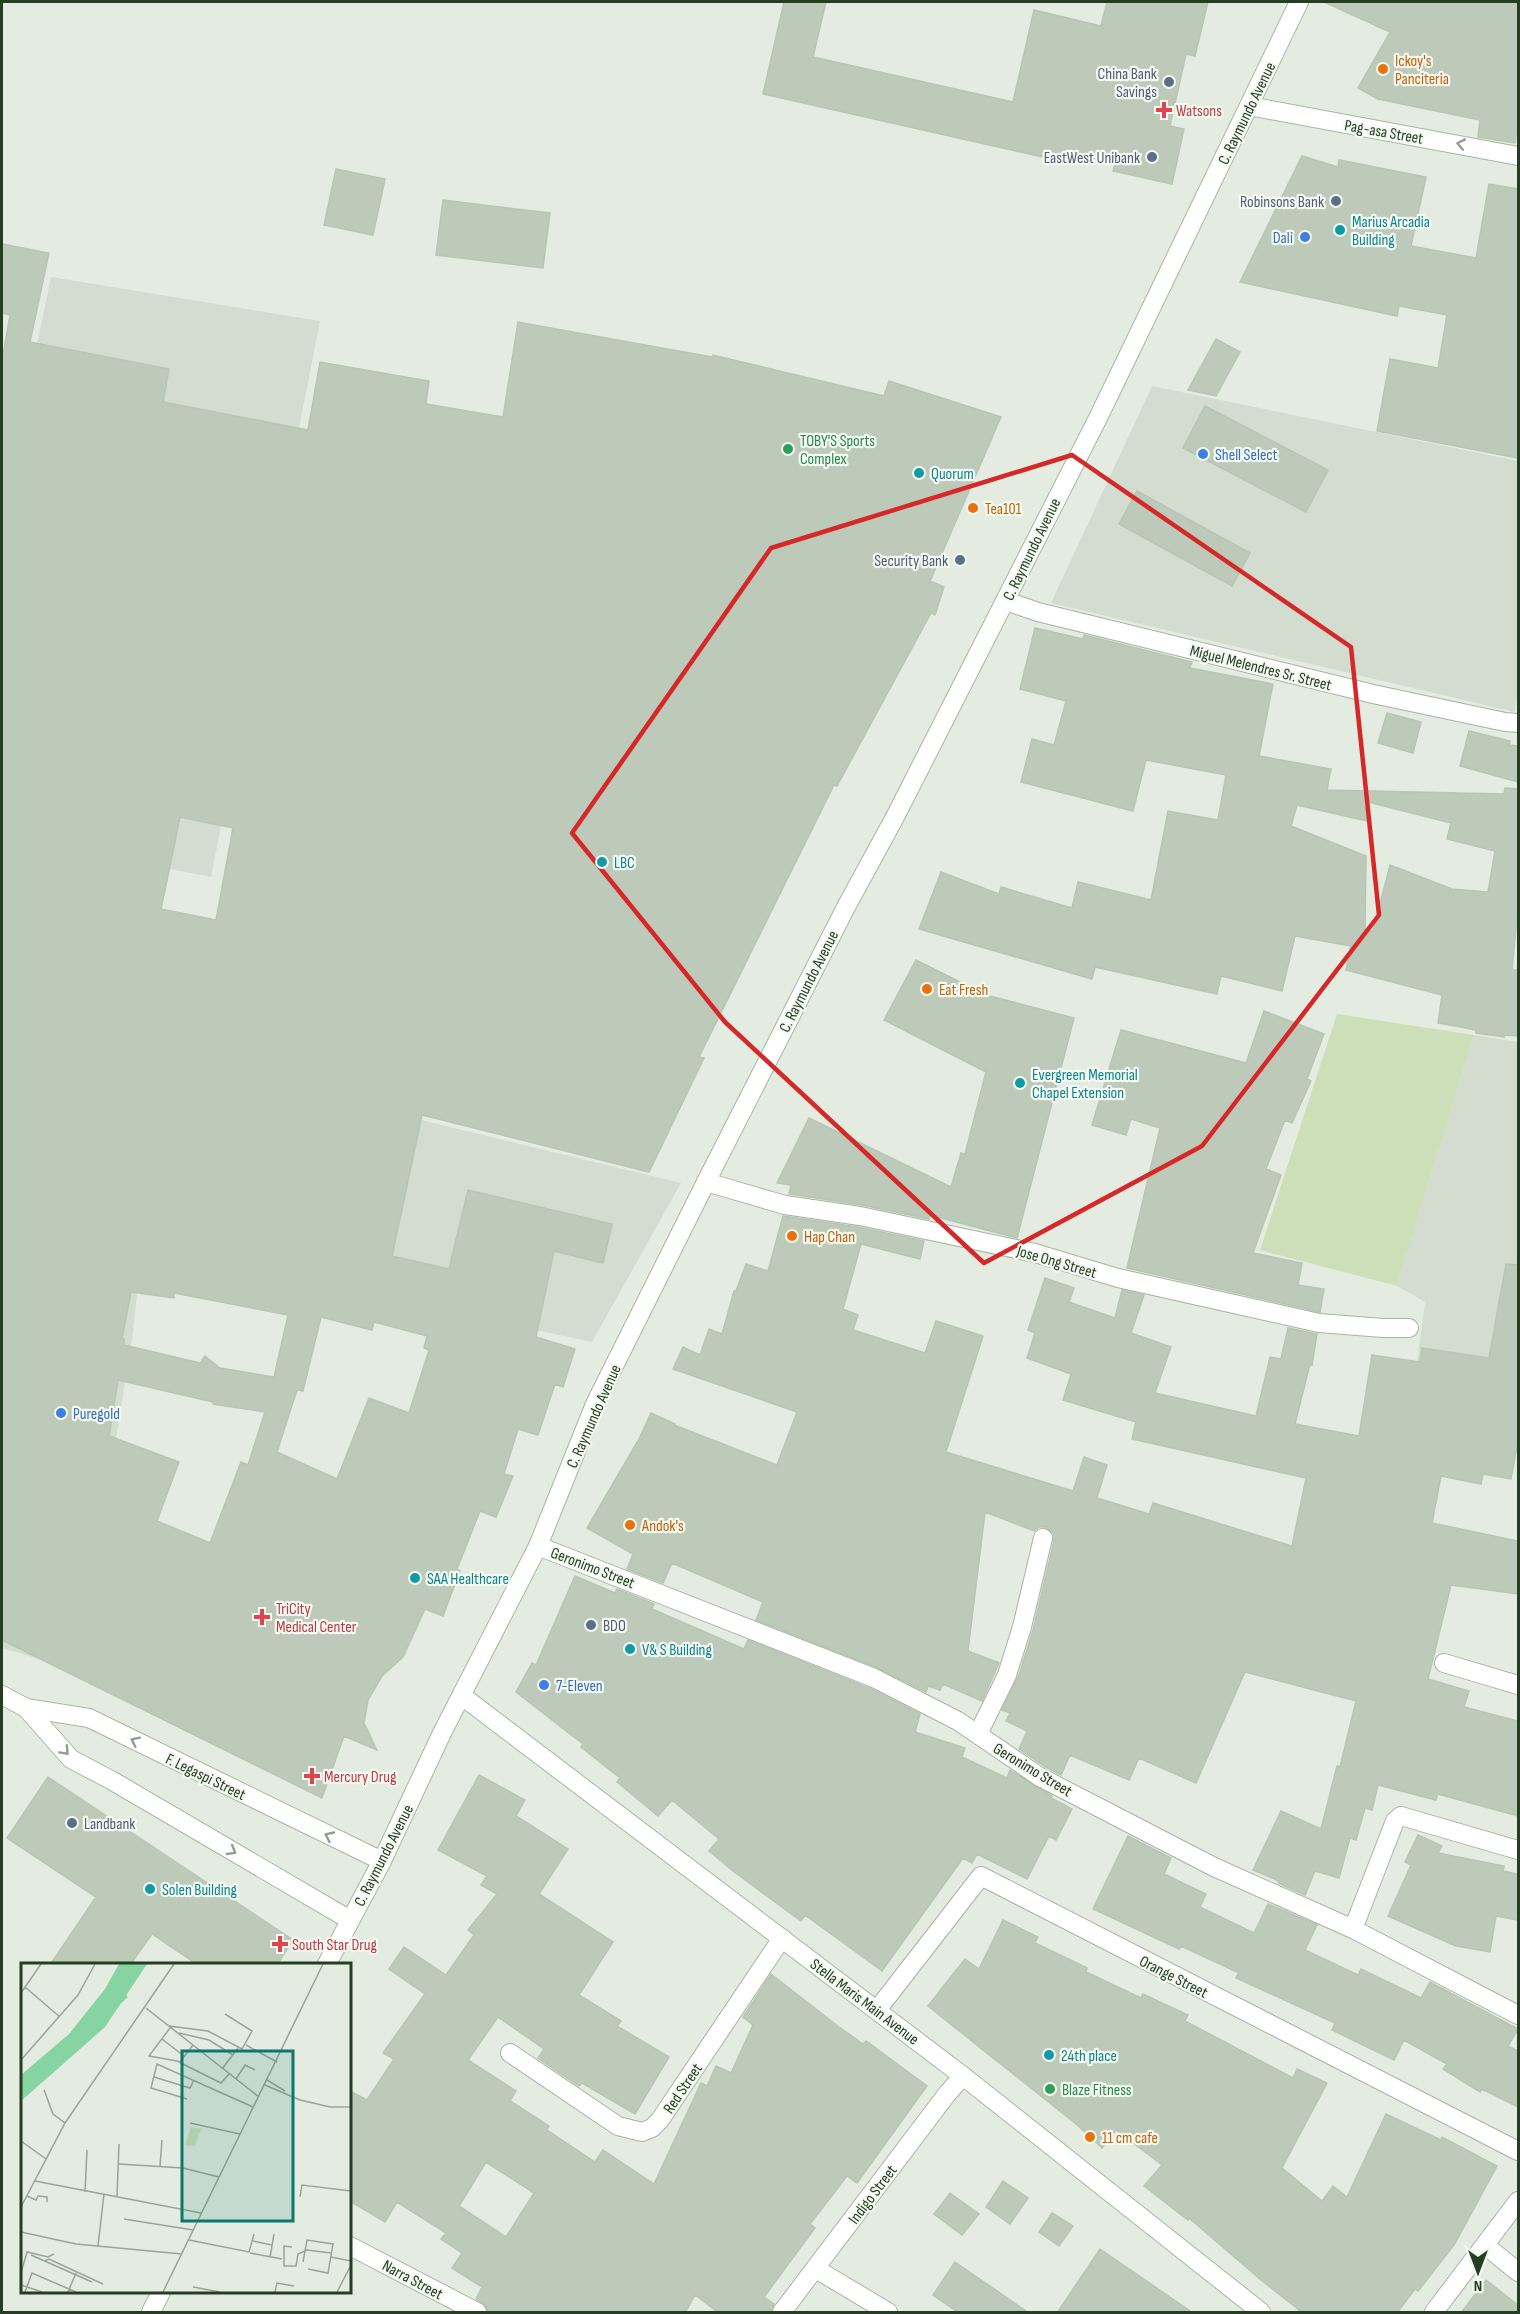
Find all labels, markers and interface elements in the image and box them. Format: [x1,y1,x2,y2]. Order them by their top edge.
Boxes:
place label: Ickoy's Panciteria [1395,52,1449,89]
street label: C. Raymundo Avenue [1214,59,1280,168]
marker: Ickoy's Panciteria [1376,62,1390,76]
place label: China Bank Savings [1098,65,1157,102]
marker: China Bank Savings [1162,75,1176,89]
place label: Watsons [1176,102,1222,121]
marker: Watsons [1157,103,1171,117]
street label: Pag-asa Street [1343,116,1425,149]
one-way arrow [1456,138,1466,151]
place label: EastWest Unibank [1044,149,1140,168]
marker: EastWest Unibank [1145,150,1159,164]
place label: Robinsons Bank [1240,193,1324,212]
marker: Robinsons Bank [1329,194,1343,208]
place label: Marius Arcadia Building [1352,213,1430,250]
marker: Marius Arcadia Building [1333,223,1347,237]
place label: Dali [1273,229,1293,248]
marker: Dali [1298,230,1312,244]
place label: TOBY'S Sports Complex [800,432,875,469]
marker: TOBY'S Sports Complex [781,442,795,456]
place label: Shell Select [1215,446,1278,465]
marker: Shell Select [1196,447,1210,461]
place label: Quorum [931,465,974,484]
marker: Quorum [912,466,926,480]
street label: C. Raymundo Avenue [999,495,1065,604]
place label: Tea101 [985,500,1022,519]
marker: Tea101 [966,501,980,515]
place label: Security Bank [874,552,948,571]
marker: Security Bank [953,553,967,567]
street label: Miguel Melendres Sr. Street [1188,642,1334,695]
place label: LBC [614,854,635,873]
marker: LBC [595,855,609,869]
street label: C. Raymundo Avenue [776,928,843,1036]
place label: Eat Fresh [939,981,988,1000]
marker: Eat Fresh [920,982,934,996]
place label: Evergreen Memorial Chapel Extension [1032,1066,1138,1103]
marker: Evergreen Memorial Chapel Extension [1013,1076,1027,1090]
place label: Hap Chan [804,1228,855,1247]
marker: Hap Chan [785,1229,799,1243]
street label: Jose Ong Street [1014,1242,1099,1283]
street label: C. Raymundo Avenue [563,1362,626,1471]
place label: Puregold [73,1405,120,1424]
marker: Puregold [54,1406,68,1420]
place label: Andok's [641,1517,684,1536]
marker: Andok's [623,1518,637,1532]
street label: Geronimo Street [548,1544,637,1593]
place label: SAA Healthcare [427,1570,509,1589]
marker: SAA Healthcare [408,1571,422,1585]
place label: TriCity Medical Center [276,1600,357,1637]
marker: TriCity Medical Center [253,1608,271,1626]
place label: BDO [603,1617,626,1636]
marker: BDO [584,1618,598,1632]
place label: V& S Building [642,1641,712,1660]
marker: V& S Building [623,1642,637,1656]
place label: 7-Eleven [556,1677,603,1696]
marker: 7-Eleven [537,1678,551,1692]
one-way arrow [131,1736,142,1748]
street label: Geronimo Street [989,1739,1075,1801]
one-way arrow [58,1745,69,1755]
street label: F. Legaspi Street [162,1750,249,1805]
place label: Mercury Drug [324,1768,396,1787]
marker: Mercury Drug [305,1769,319,1783]
street label: C. Raymundo Avenue [351,1802,418,1910]
place label: Landbank [84,1815,135,1834]
marker: Landbank [65,1816,79,1830]
one-way arrow [325,1831,336,1843]
one-way arrow [226,1844,236,1856]
place label: Solen Building [162,1881,237,1900]
marker: Solen Building [143,1882,157,1896]
place label: South Star Drug [292,1936,377,1955]
marker: South Star Drug [273,1937,287,1951]
street label: Orange Street [1136,1952,1211,2003]
street label: Stella Maris Main Avenue [806,1955,922,2049]
inset map [21,1963,351,2293]
place label: 24th place [1061,2047,1117,2066]
marker: 24th place [1042,2048,1056,2062]
street label: Red Street [660,2060,707,2118]
place label: Blaze Fitness [1062,2081,1132,2100]
marker: Blaze Fitness [1043,2082,1057,2096]
place label: 11 cm cafe [1102,2129,1158,2148]
marker: 11 cm cafe [1083,2130,1097,2144]
street label: Indigo Street [845,2162,902,2228]
north arrow [1448,2242,1508,2302]
street label: Narra Street [379,2257,446,2304]
text: N [1474,2276,1482,2295]

